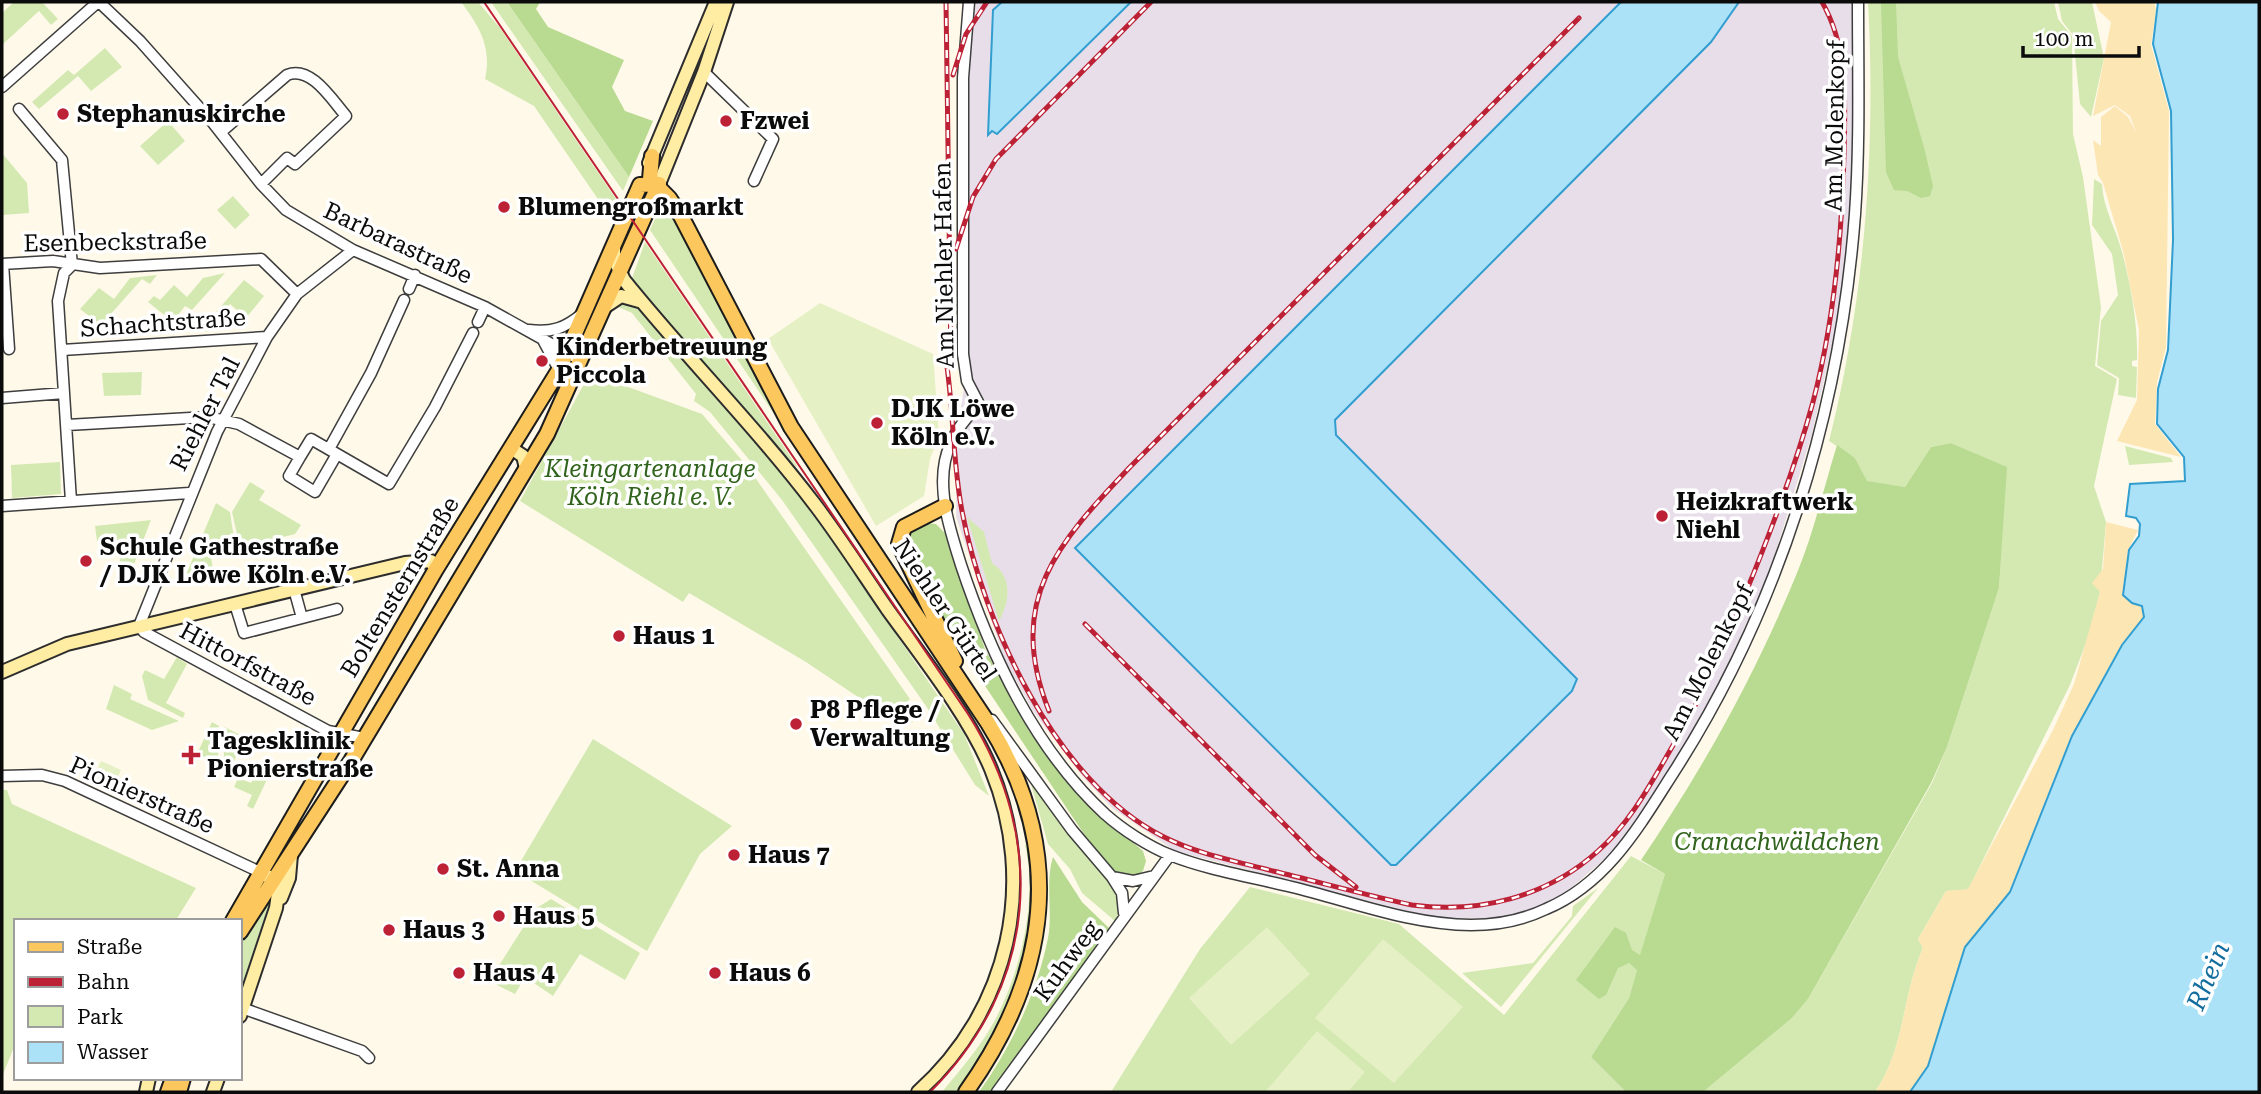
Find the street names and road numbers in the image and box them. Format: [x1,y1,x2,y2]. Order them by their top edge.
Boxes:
street label: Am Molenkopf [1820,39,1851,212]
street label: Am Niehler Hafen [928,161,960,369]
street label: Barbarastraße [319,196,477,290]
street label: Esenbeckstraße [23,226,207,258]
street label: Schachtstraße [79,303,247,343]
street label: Riehler Tal [164,352,246,476]
street label: Boltensternstraße [335,492,465,682]
street label: Niehler Gürtel [887,534,1003,686]
street label: Am Molenkopf [1657,578,1760,745]
street label: Hittorfstraße [175,616,321,712]
street label: Pionierstraße [65,751,219,839]
street label: Kuhweg [1028,915,1106,1007]

